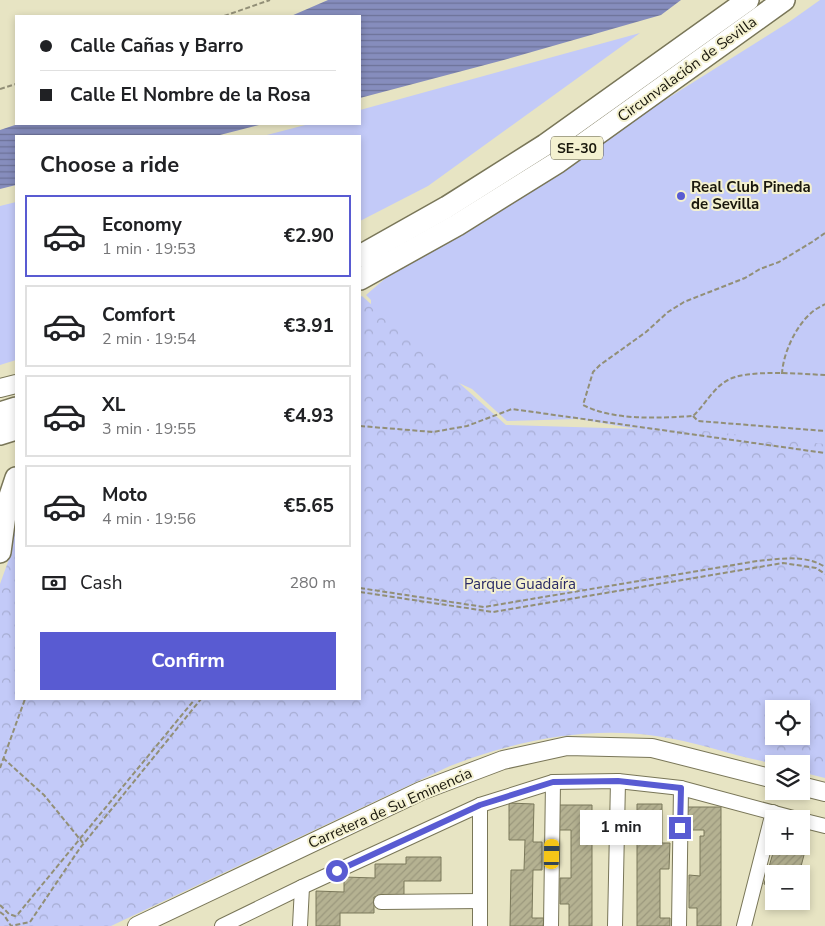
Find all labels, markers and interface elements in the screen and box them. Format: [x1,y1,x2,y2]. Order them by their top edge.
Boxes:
street label: Circunvalación de Sevilla [613,12,761,126]
text: Calle Cañas y Barro [70,33,244,59]
text: Calle El Nombre de la Rosa [70,82,311,108]
road number: SE-30 [551,136,603,160]
text: Choose a ride [40,150,179,180]
place label: Real Club Pineda de Sevilla [691,177,811,214]
marker: Real Club Pineda de Sevilla [675,190,687,202]
text: Economy [102,212,182,238]
icon: car [42,214,87,259]
text: €2.90 [284,223,334,249]
text: 1 min · 19:53 [102,238,196,260]
text: Comfort [102,302,175,328]
icon: car [42,304,87,349]
text: €3.91 [284,313,334,339]
text: 2 min · 19:54 [102,328,196,350]
text: XL [102,392,125,418]
icon: car [42,394,87,439]
text: €4.93 [284,403,334,429]
text: 3 min · 19:55 [102,418,196,440]
text: Moto [102,482,148,508]
icon: car [42,484,87,529]
text: €5.65 [284,493,334,519]
text: 4 min · 19:56 [102,508,196,530]
icon: cash [40,569,68,597]
text: Cash [80,570,122,596]
text: 280 m [289,572,336,594]
park label: Parque Guadaíra [464,574,576,594]
button: Confirm [40,632,336,690]
map controls [765,700,810,910]
button: locate [765,700,810,745]
button: layers [765,755,810,800]
street label: Carretera de Su Eminencia [305,763,475,853]
callout: 1 min [580,810,662,846]
button: + [765,810,810,855]
text: 1 min [600,816,642,838]
route end [669,817,691,839]
car [544,839,559,869]
route start [326,860,348,882]
button: − [765,865,810,910]

